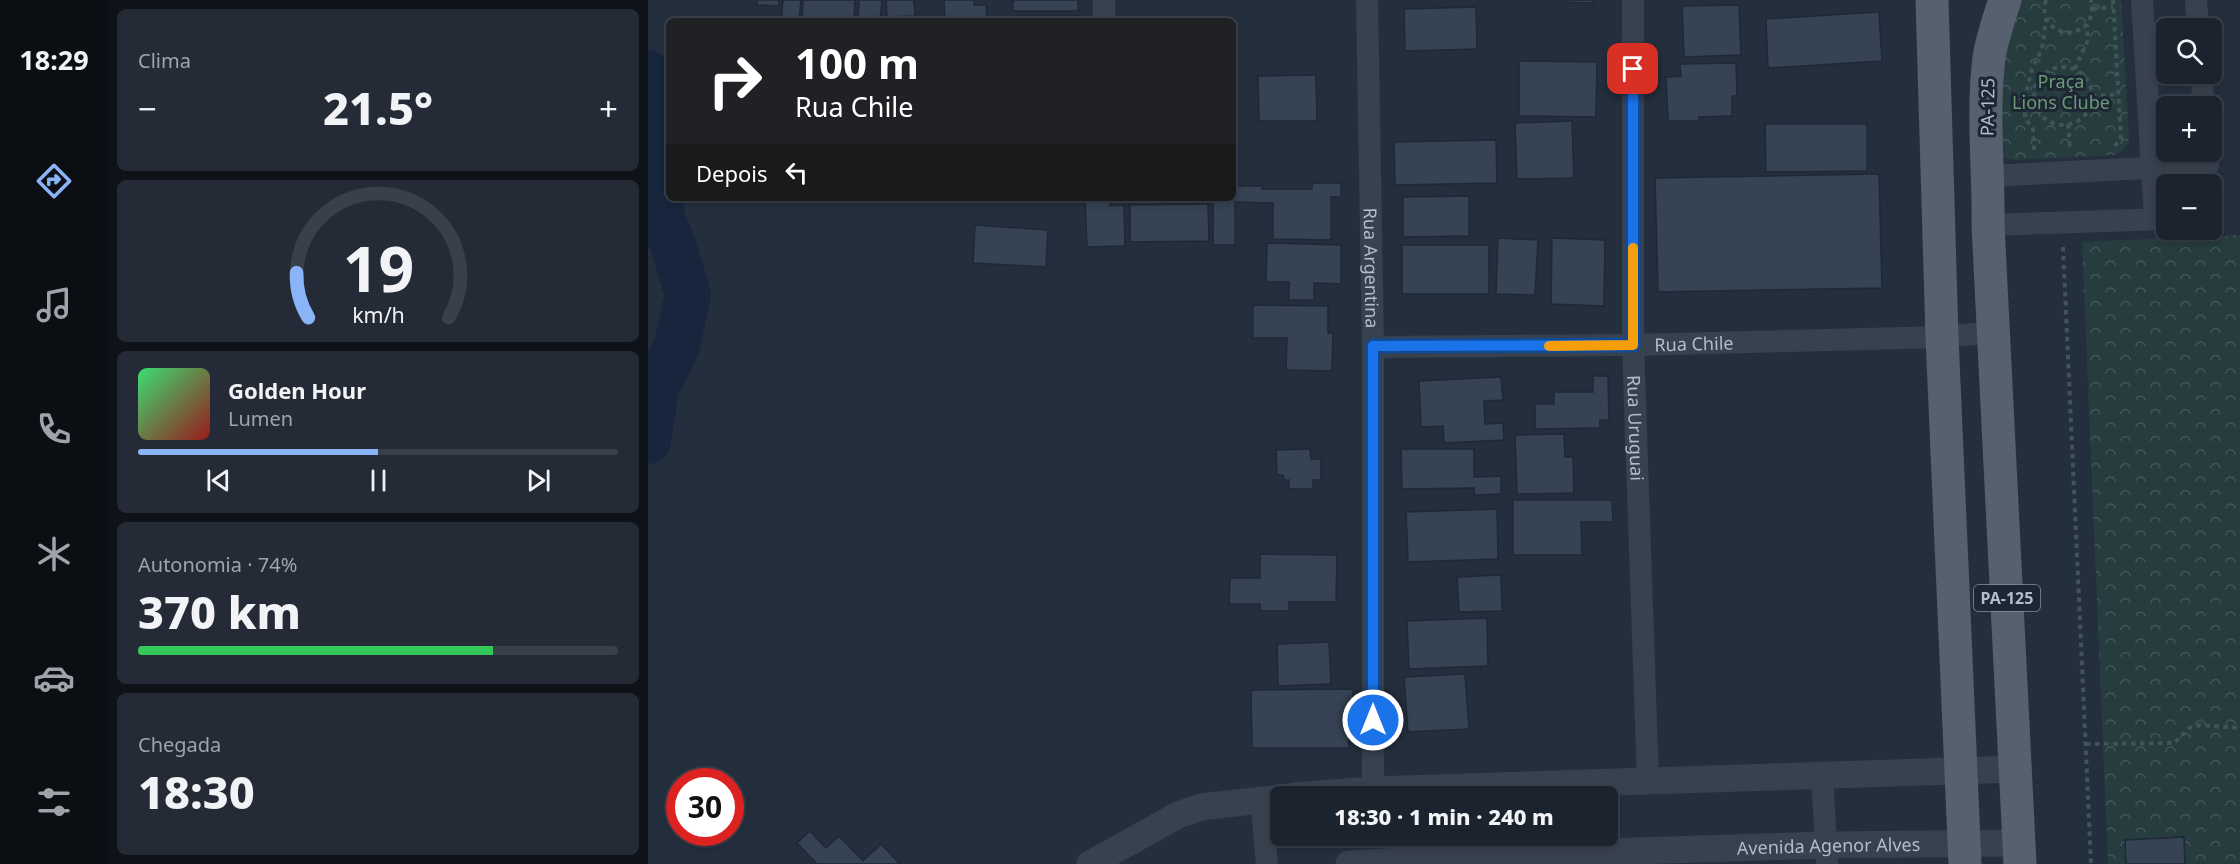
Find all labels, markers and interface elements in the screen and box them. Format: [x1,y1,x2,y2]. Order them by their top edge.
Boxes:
map controls [2156,18,2222,240]
button: search [2156,18,2222,84]
text: 100 m [795,34,919,91]
text: 18:29 [19,41,89,78]
icon: right [696,42,774,120]
pin [1607,43,1658,94]
text: Clima [138,47,191,74]
icon: arrive [1616,52,1649,85]
park label: Praça Lions Clube [2012,69,2110,114]
text: 21.5° [323,77,433,138]
street label: PA-125 [1974,78,2000,136]
text: − [138,86,157,131]
text: + [599,86,618,131]
text: Rua Chile [795,88,914,125]
button: + [2156,96,2222,162]
icon: left [780,156,813,189]
text: Depois [696,158,768,188]
icon: directions [33,160,75,202]
button: − [2156,174,2222,240]
street label: Rua Argentina [1359,207,1385,328]
text: 19 [342,225,414,310]
icon: music [33,284,75,326]
text: km/h [352,300,404,329]
street label: Rua Chile [1654,330,1734,356]
text: Golden Hour [228,375,366,405]
street label: Rua Uruguai [1622,375,1650,481]
text: Lumen [228,405,293,432]
icon: phone [33,408,75,450]
icon: previous [202,464,235,497]
icon: pause [362,464,395,497]
icon: next [522,464,555,497]
icon: climate [33,533,75,575]
text: Autonomia · 74% [138,551,297,578]
text: 370 km [138,581,301,642]
road number: PA-125 [1974,585,2040,611]
icon: car [33,657,75,699]
position arrow [1341,688,1405,752]
text: Chegada [138,731,221,758]
text: 18:30 [138,761,255,822]
speed limit sign: 30 [666,768,744,846]
icon: filters [33,781,75,823]
text: 18:30 · 1 min · 240 m [1334,801,1554,831]
street label: Avenida Agenor Alves [1737,832,1920,860]

